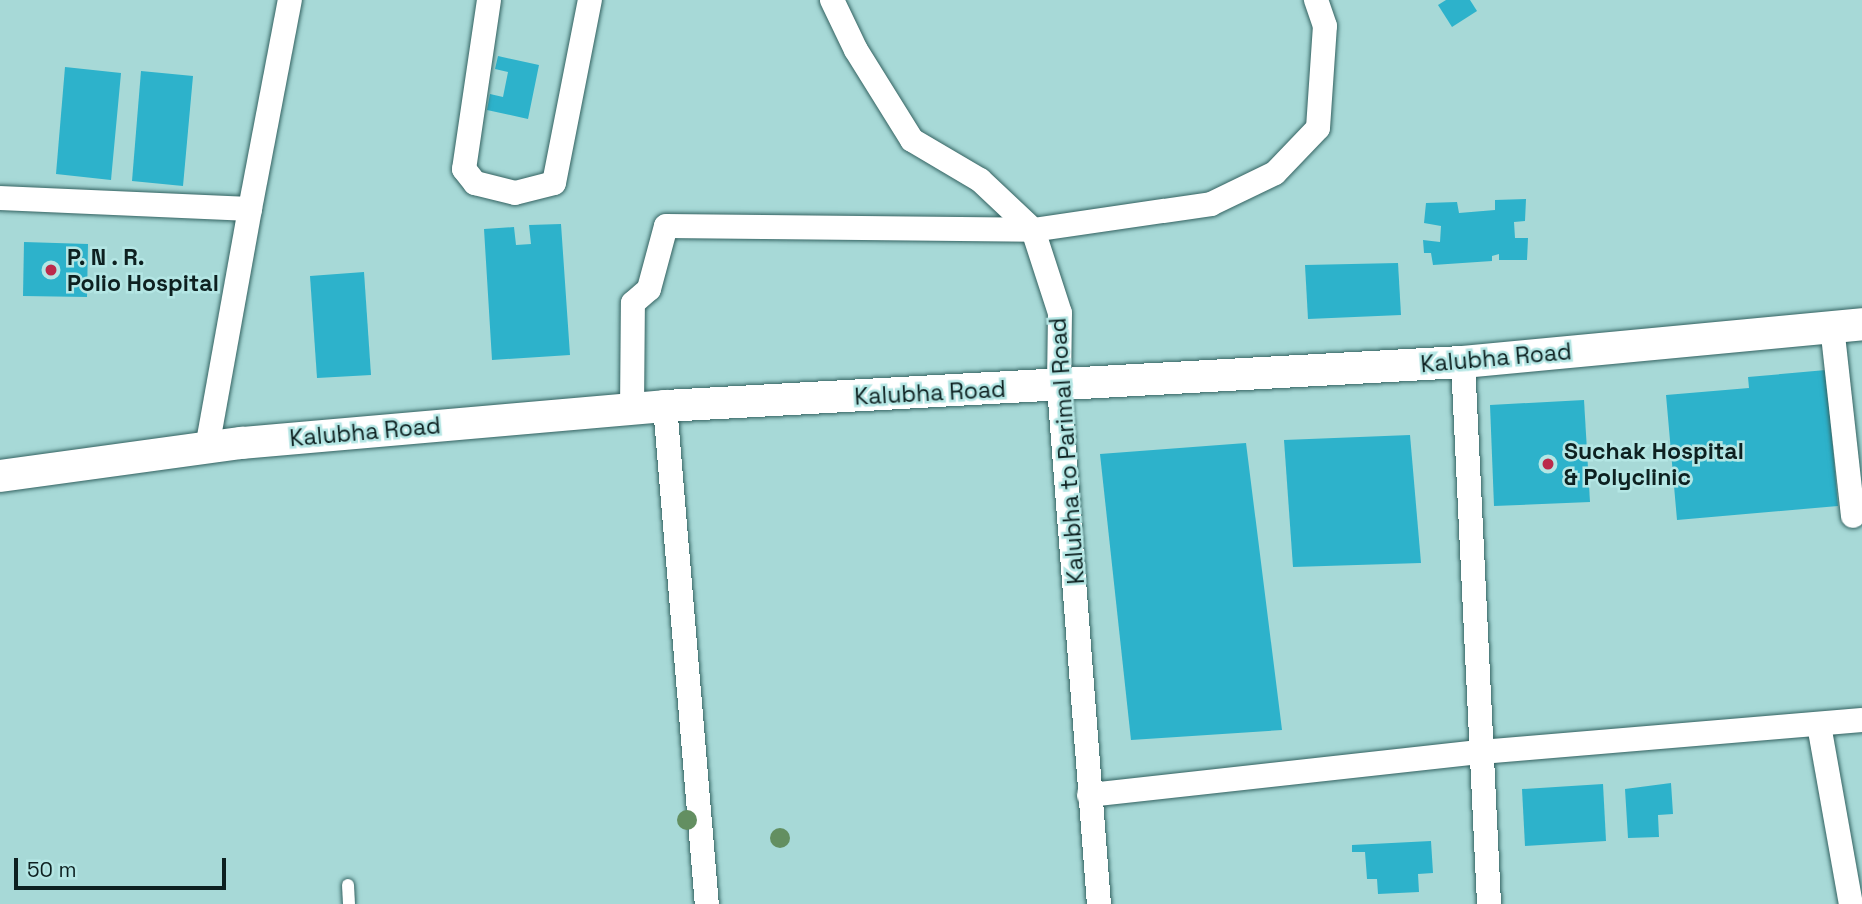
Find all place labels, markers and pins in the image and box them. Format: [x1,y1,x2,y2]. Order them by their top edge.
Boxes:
place label: P. N . R. Polio Hospital [67,243,219,297]
marker: P. N . R. Polio Hospital [41,260,61,280]
place label: Suchak Hospital & Polyclinic [1564,437,1744,491]
marker: Suchak Hospital & Polyclinic [1538,454,1558,474]

